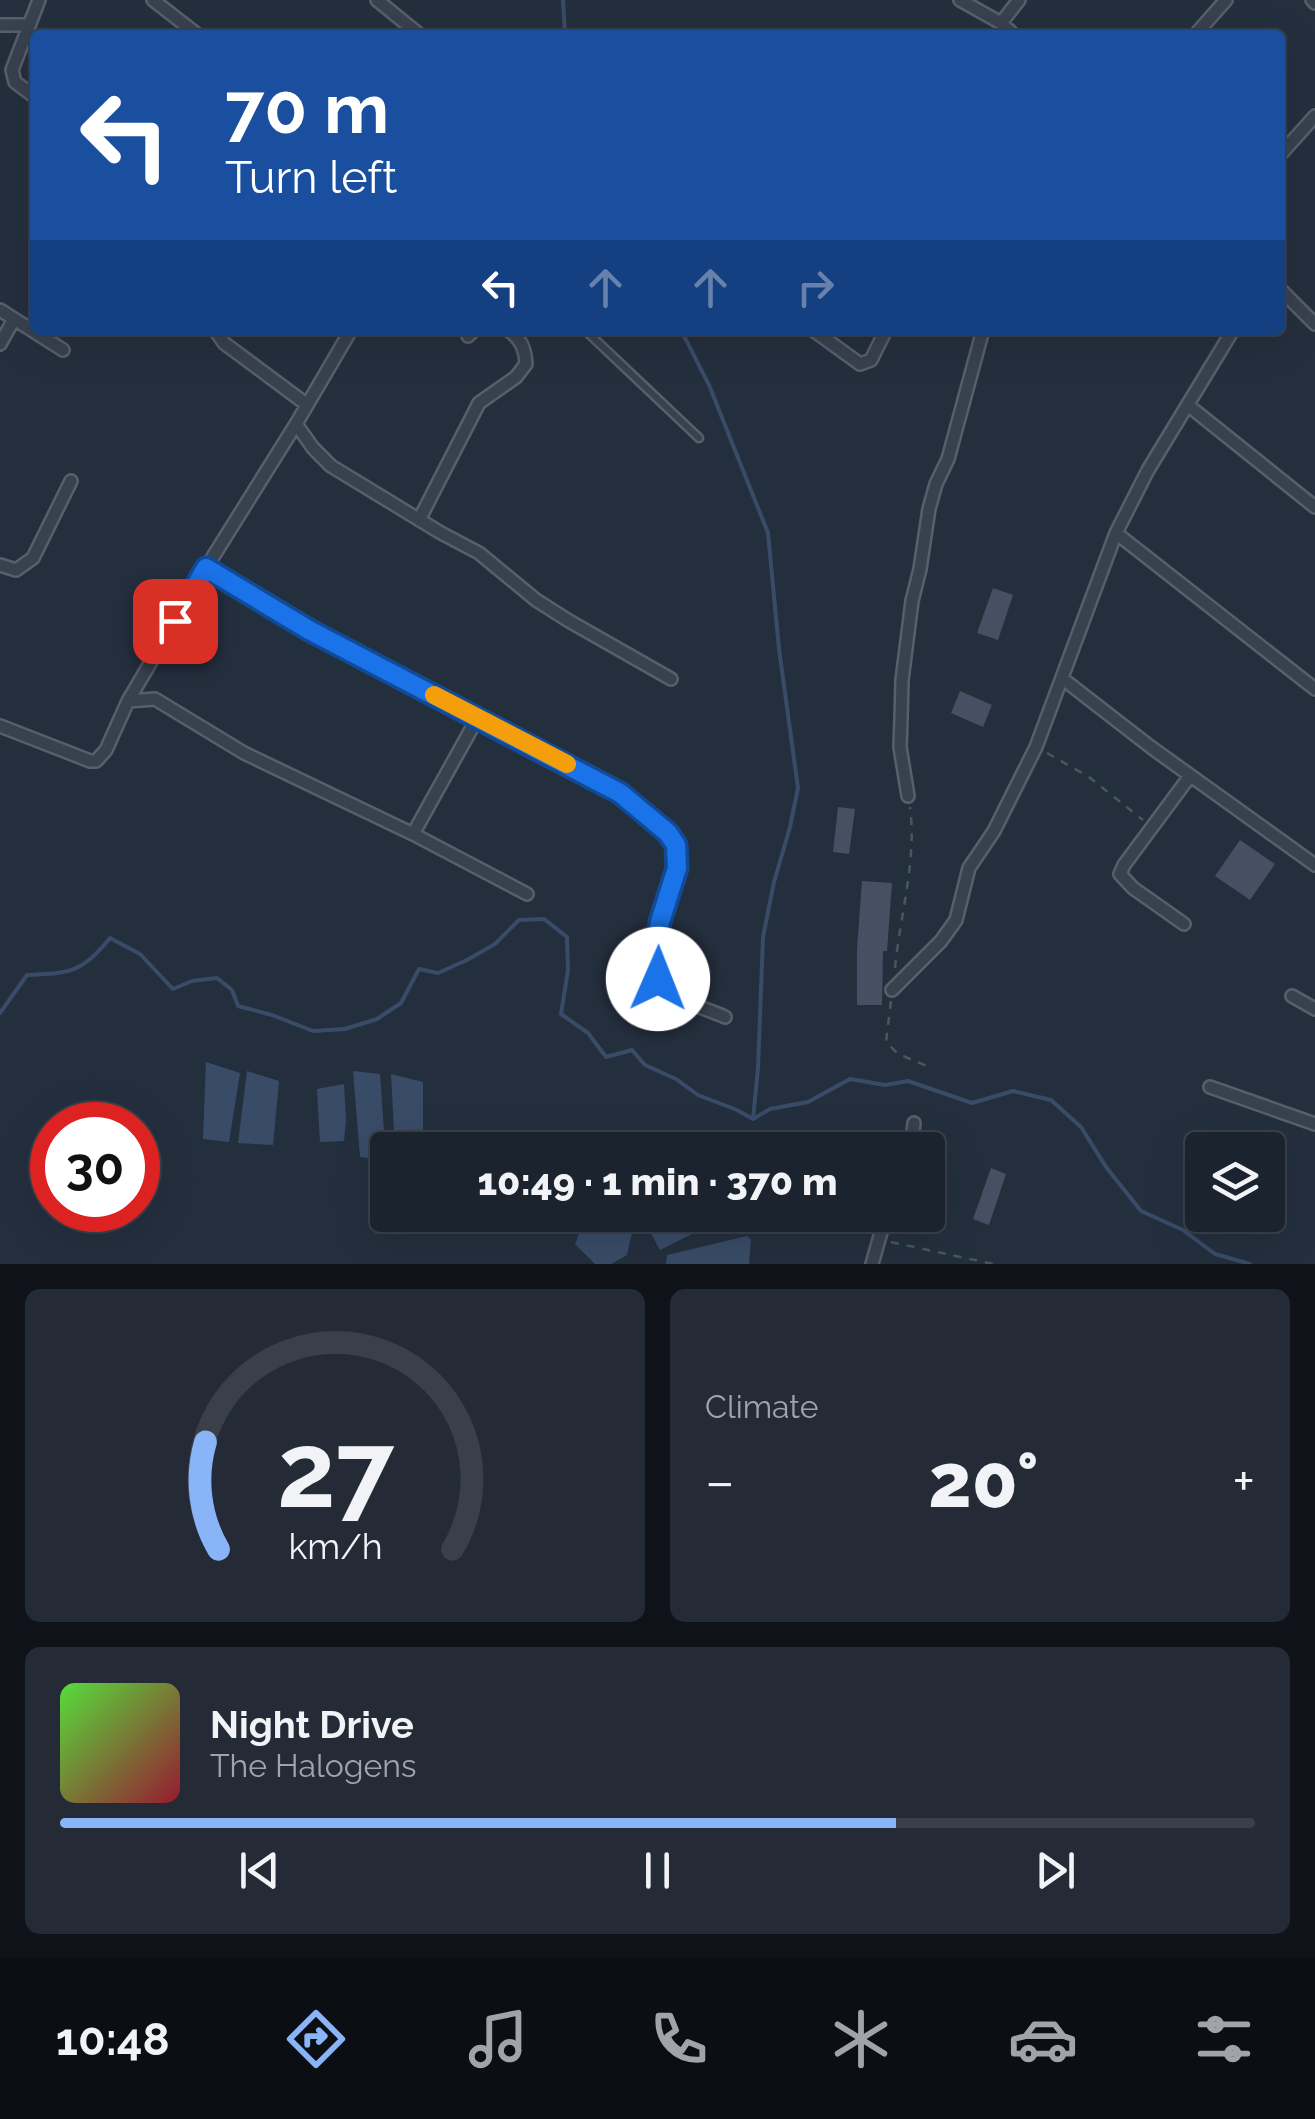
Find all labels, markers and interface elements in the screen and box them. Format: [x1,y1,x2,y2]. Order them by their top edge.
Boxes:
text: 70 m [225,67,389,149]
icon: left [60,70,190,200]
text: Turn left [225,151,397,204]
icon: left [473,260,528,315]
icon: ahead [578,260,633,315]
icon: ahead [683,260,738,315]
icon: right [788,260,843,315]
pin [133,579,218,664]
icon: arrive [148,594,203,649]
position arrow [606,927,710,1031]
speed limit sign: 30 [30,1102,160,1232]
map controls [1185,1132,1285,1232]
button: layers [1185,1132,1285,1232]
text: 10:49 · 1 min · 370 m [477,1159,838,1204]
text: Climate [705,1388,819,1425]
text: 27 [276,1409,394,1531]
text: 20° [928,1436,1039,1525]
text: − [705,1449,735,1514]
text: + [1232,1449,1255,1514]
text: km/h [288,1525,382,1567]
text: Night Drive [210,1702,414,1747]
text: The Halogens [210,1747,416,1784]
icon: previous [232,1843,287,1898]
icon: pause [630,1843,685,1898]
icon: next [1028,1843,1083,1898]
icon: directions [281,2004,351,2074]
icon: music [463,2004,533,2074]
icon: phone [644,2004,714,2074]
icon: climate [826,2004,896,2074]
icon: car [1008,2004,1078,2074]
icon: filters [1189,2004,1259,2074]
text: 10:48 [56,2013,170,2066]

